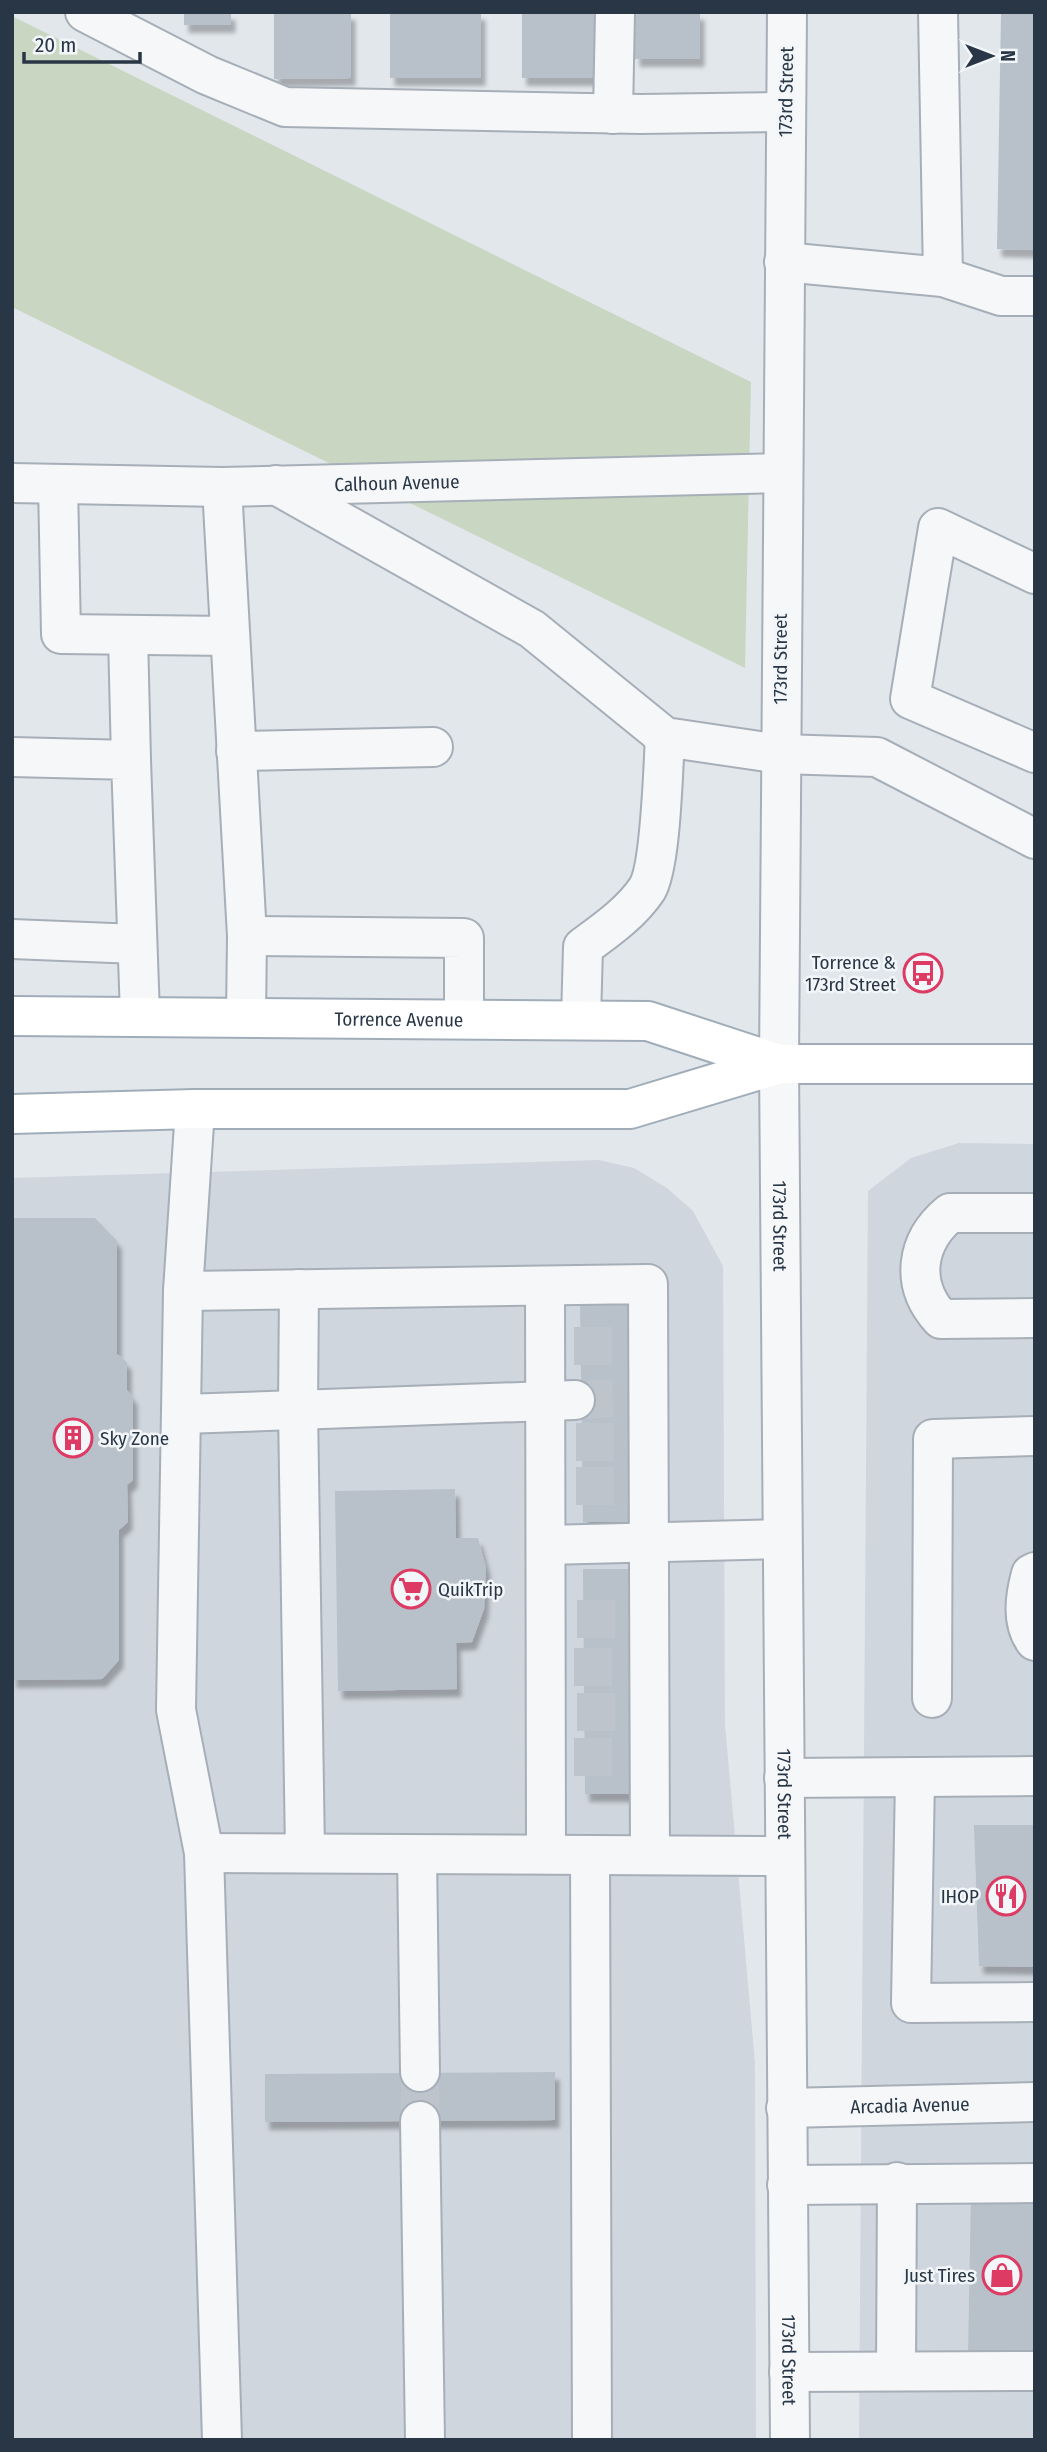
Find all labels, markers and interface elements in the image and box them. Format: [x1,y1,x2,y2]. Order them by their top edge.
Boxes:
scale bar [24,21,140,65]
north arrow [956,21,1026,91]
text: 20 m [35,32,76,58]
street label: 173rd Street [774,46,798,138]
text: N [996,50,1019,62]
street label: Calhoun Avenue [334,470,460,496]
street label: 173rd Street [769,613,792,705]
place label: Torrence & 173rd Street [805,951,897,996]
bus stop icon: Torrence & 173rd Street [902,952,944,994]
street label: Torrence Avenue [335,1007,463,1031]
street label: 173rd Street [768,1180,792,1272]
building icon: Sky Zone [52,1417,94,1459]
place label: Sky Zone [100,1427,169,1450]
supermarket icon: QuikTrip [390,1568,432,1610]
place label: QuikTrip [438,1578,503,1601]
street label: 173rd Street [773,1748,797,1840]
restaurant icon: IHOP [985,1875,1027,1917]
place label: IHOP [941,1885,979,1908]
street label: Arcadia Avenue [850,2092,970,2118]
shop icon: Just Tires [981,2254,1023,2296]
place label: Just Tires [904,2264,975,2287]
street label: 173rd Street [777,2314,801,2406]

